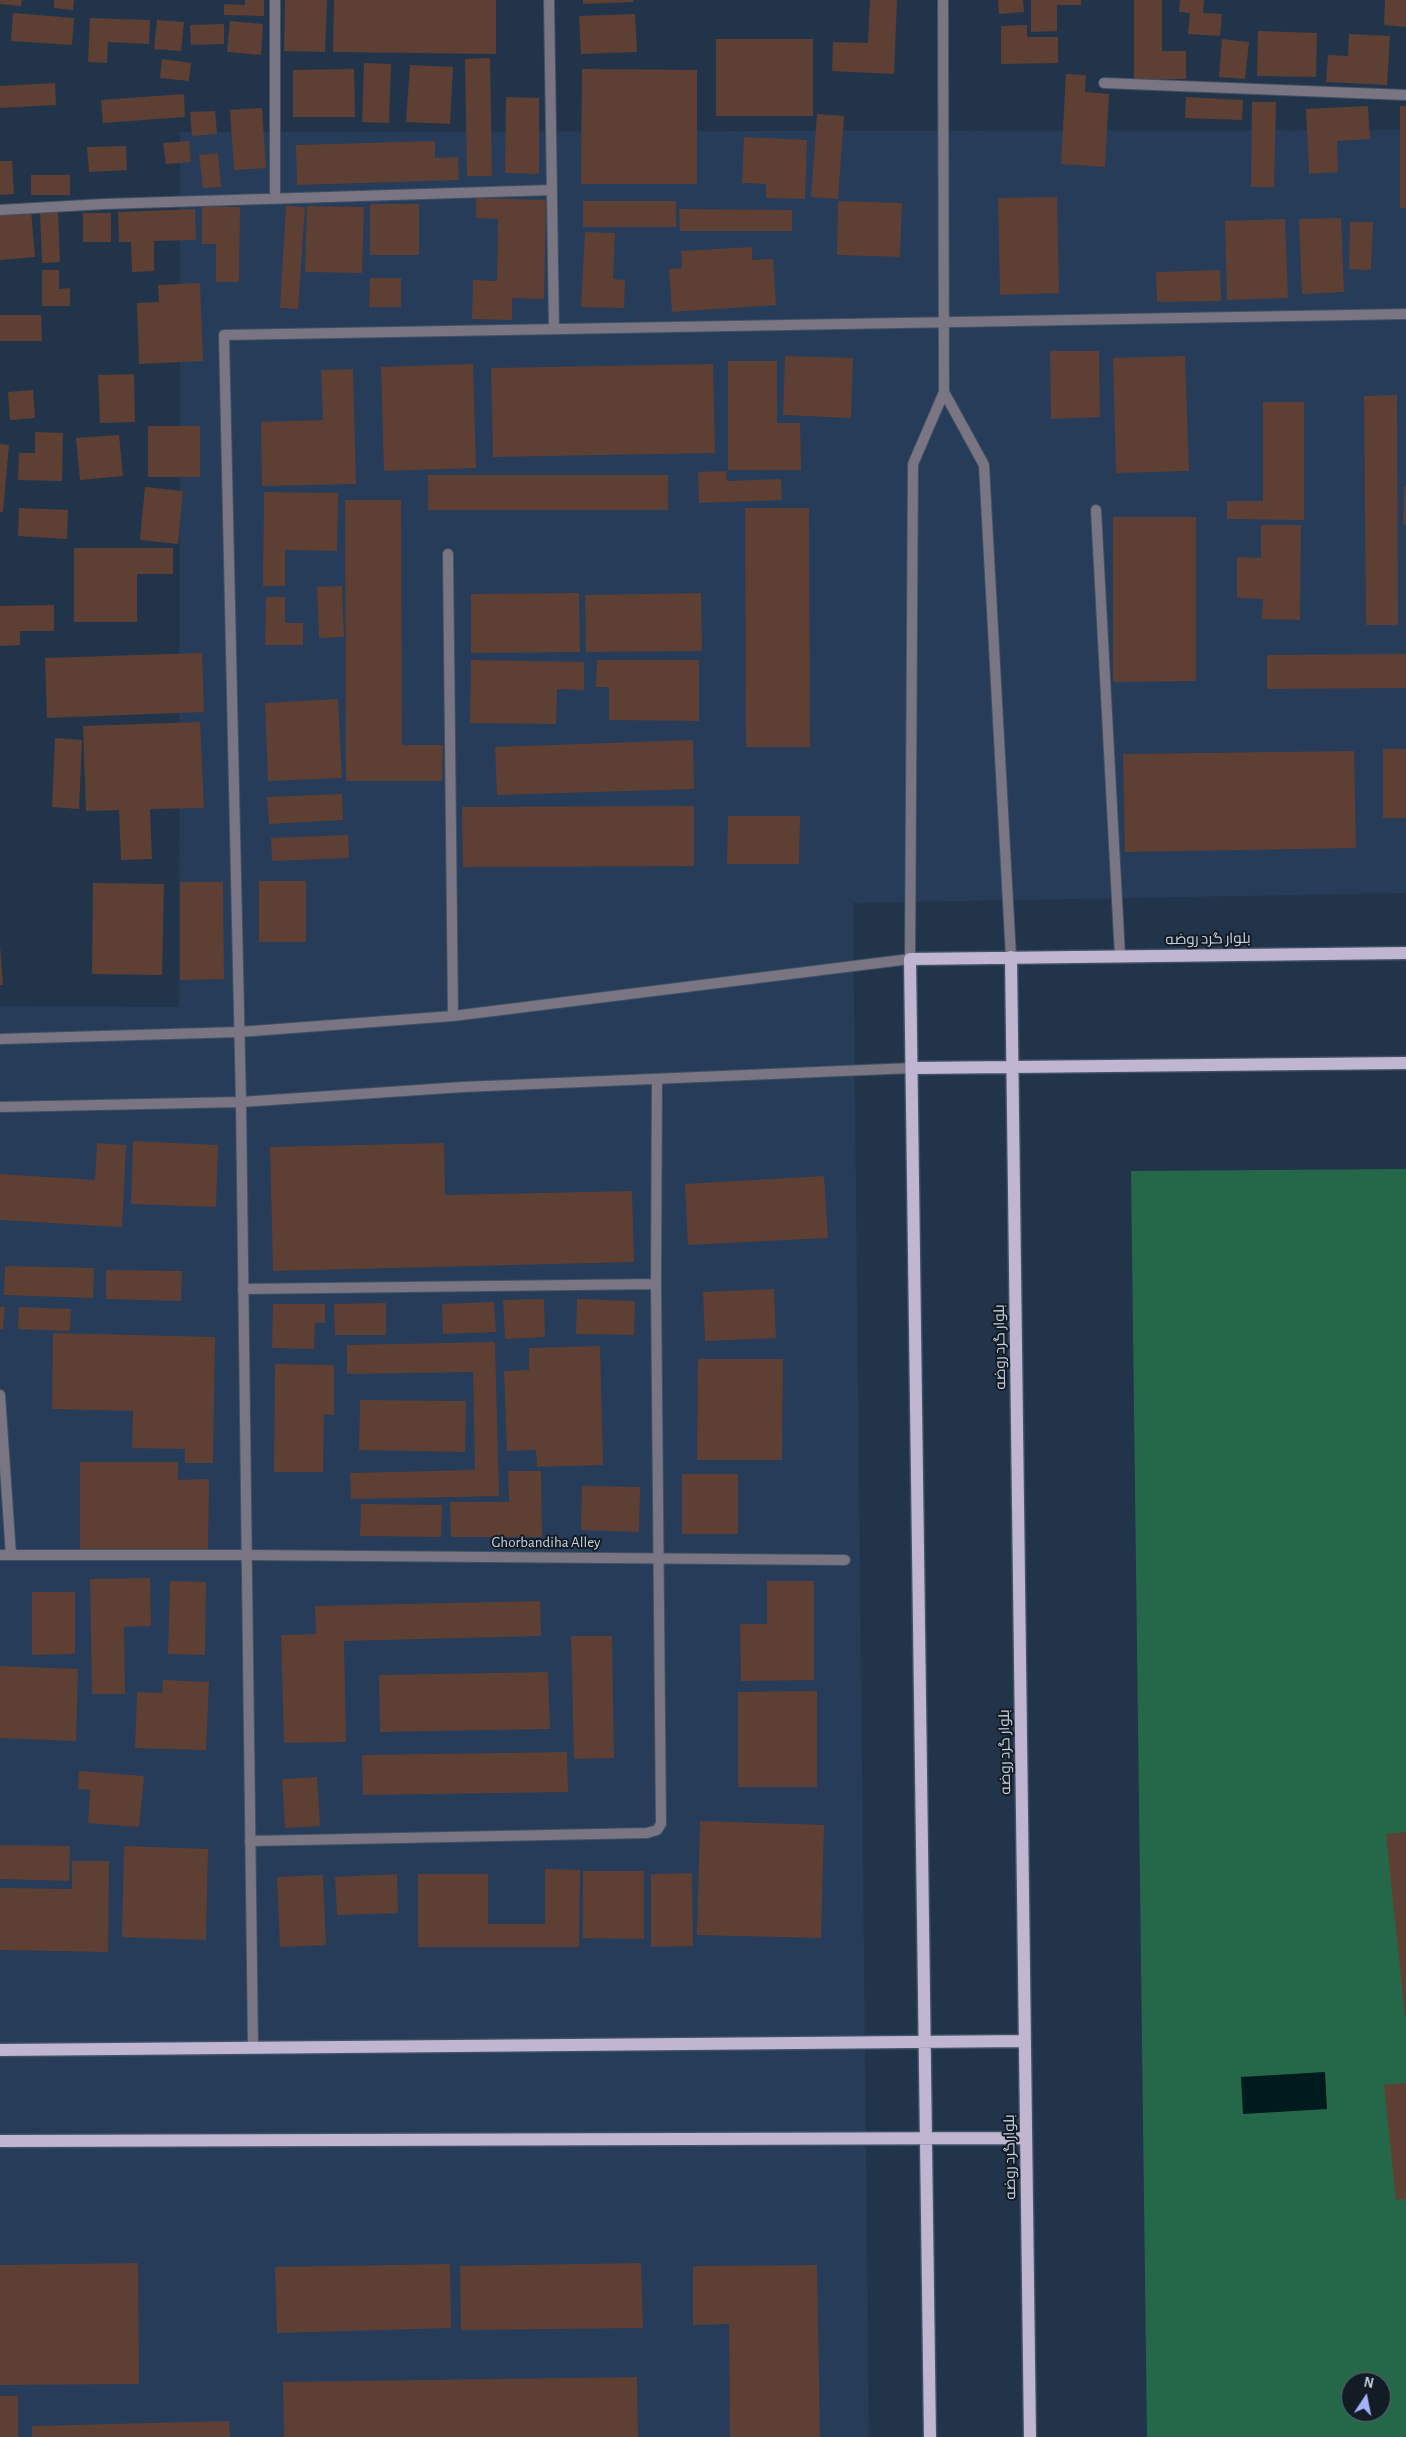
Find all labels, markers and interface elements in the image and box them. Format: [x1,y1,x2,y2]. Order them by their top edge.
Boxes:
street label: بلوار گرد روضه [1165,929,1251,949]
street label: بلوار گرد روضه [990,1304,1010,1390]
street label: Ghorbandiha Alley [492,1533,600,1551]
street label: بلوار گرد روضه [995,1709,1015,1795]
street label: بلوار گرد روضه [1000,2114,1020,2200]
north arrow [1341,2372,1391,2422]
text: N [1363,2375,1375,2391]

